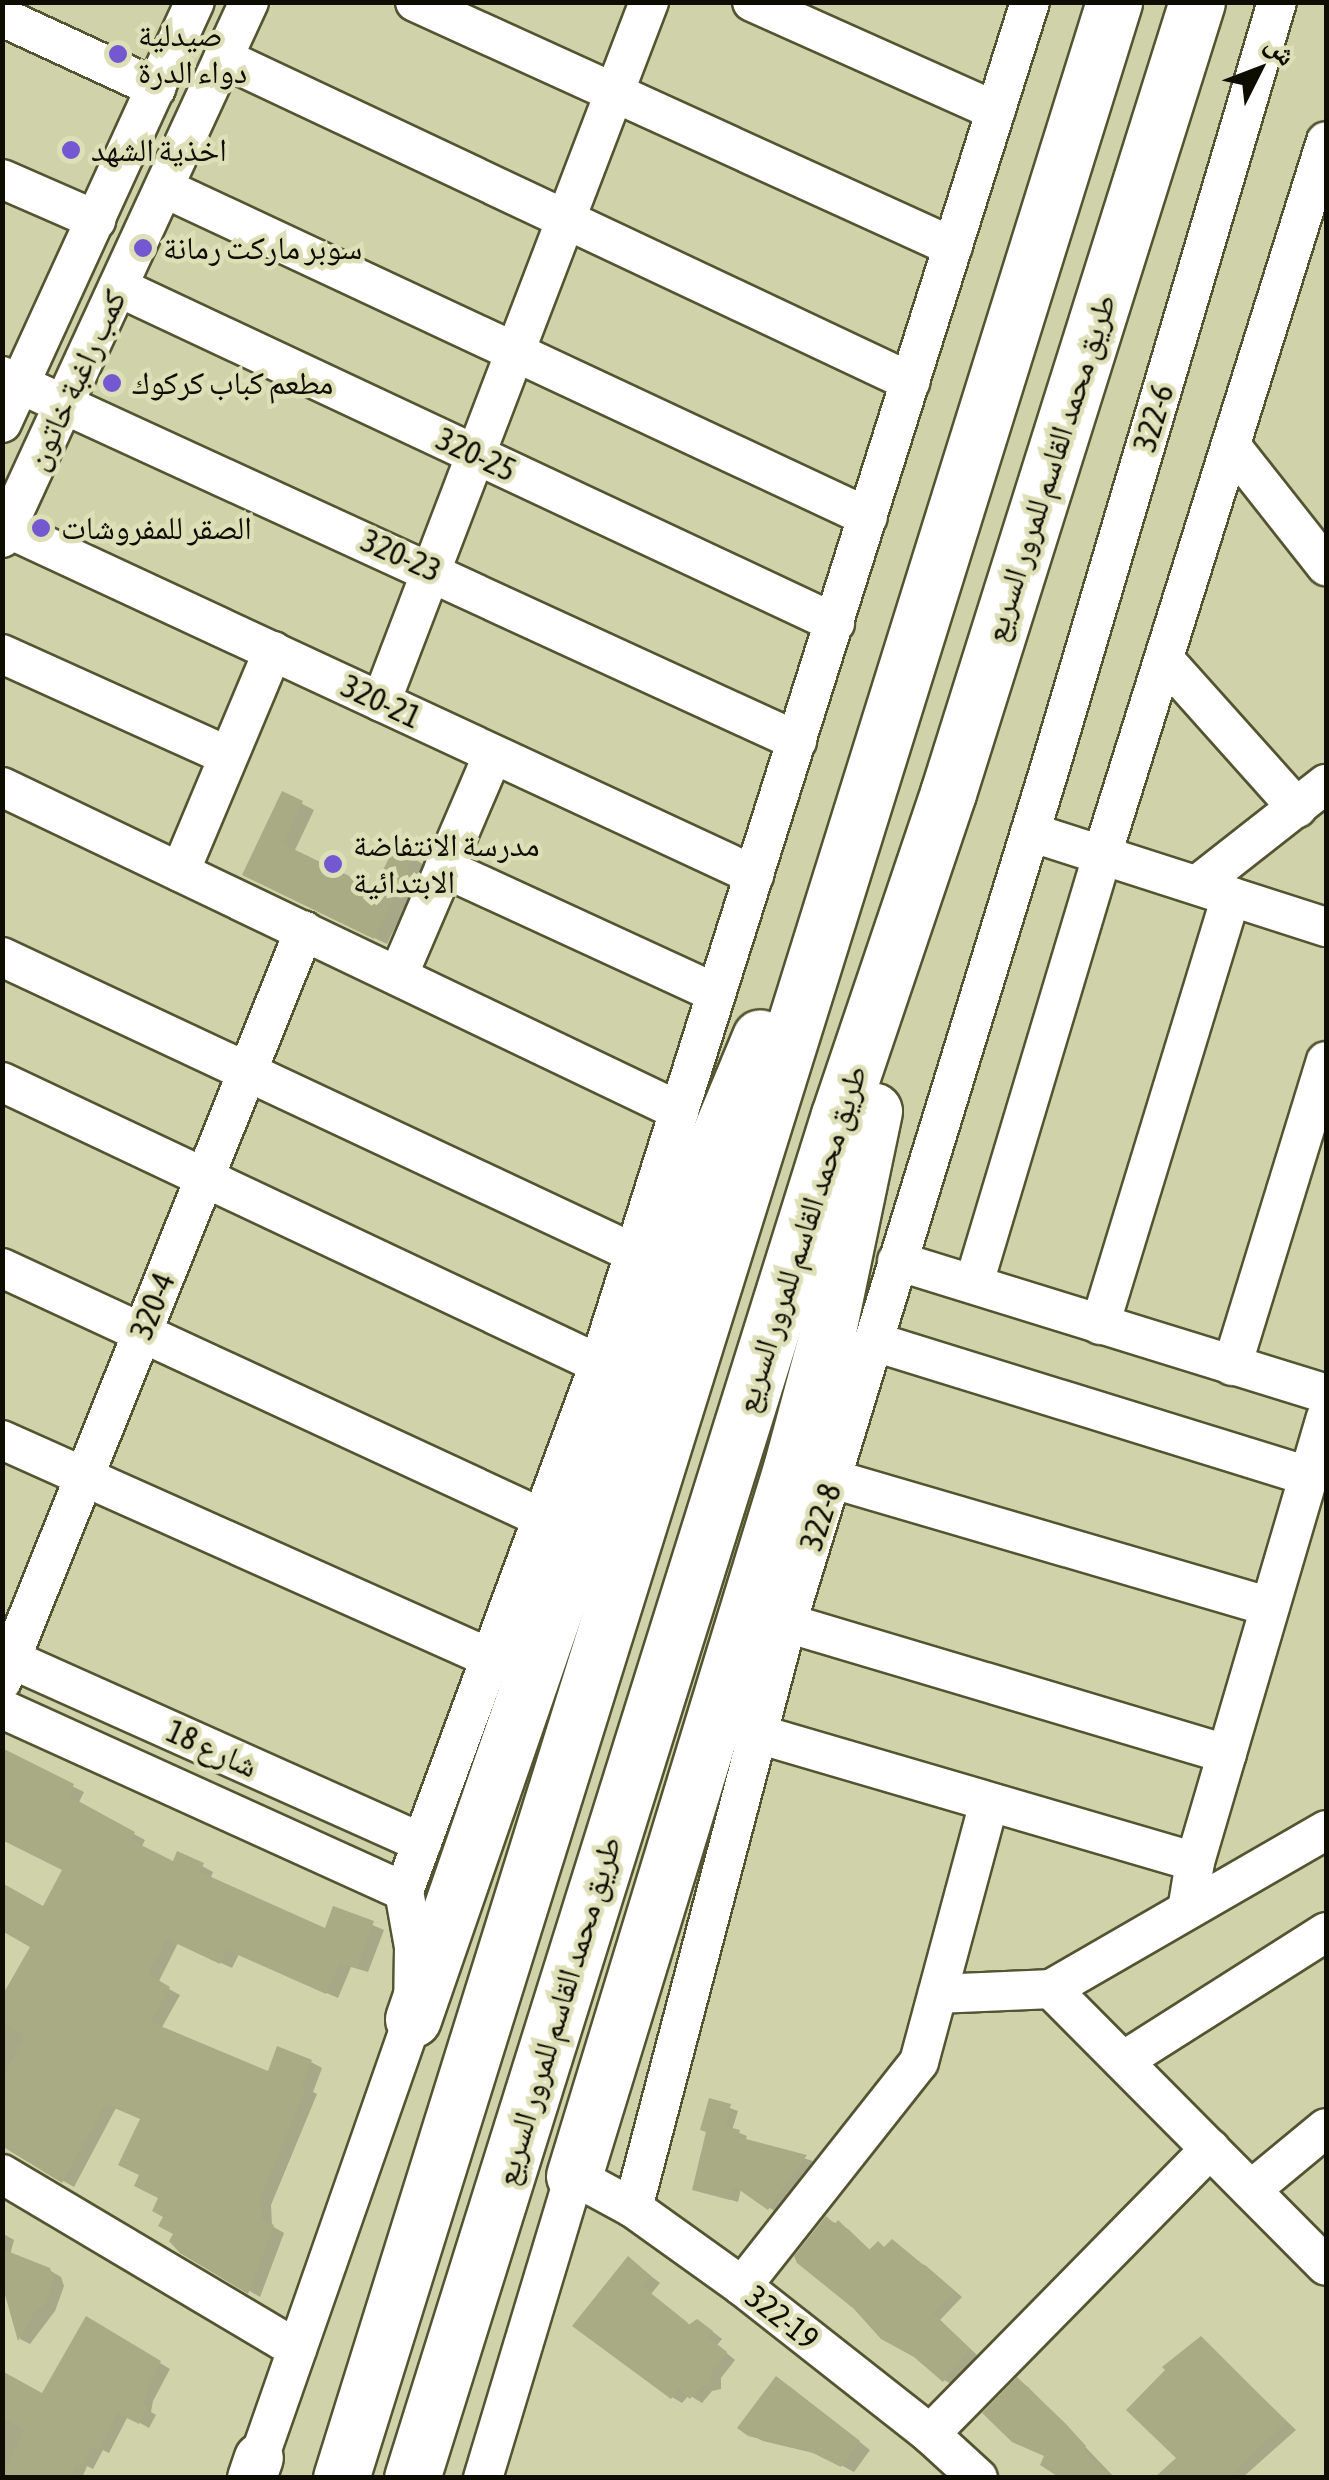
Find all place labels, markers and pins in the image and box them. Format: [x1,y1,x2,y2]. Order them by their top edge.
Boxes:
place label: صيدلية دواء الدرة [138,17,247,92]
marker: صيدلية دواء الدرة [107,43,129,65]
place label: اخذية الشهد [91,131,227,169]
marker: اخذية الشهد [60,139,82,161]
place label: سوبر ماركت رمانة [163,229,362,267]
marker: سوبر ماركت رمانة [132,237,154,259]
place label: مطعم كباب كركوك [132,364,333,402]
marker: مطعم كباب كركوك [101,372,123,394]
place label: الصقر للمفروشات [61,509,252,547]
marker: الصقر للمفروشات [30,517,52,539]
place label: مدرسة الانتفاضة الابتدائية [353,827,540,902]
marker: مدرسة الانتفاضة الابتدائية [322,853,344,875]

